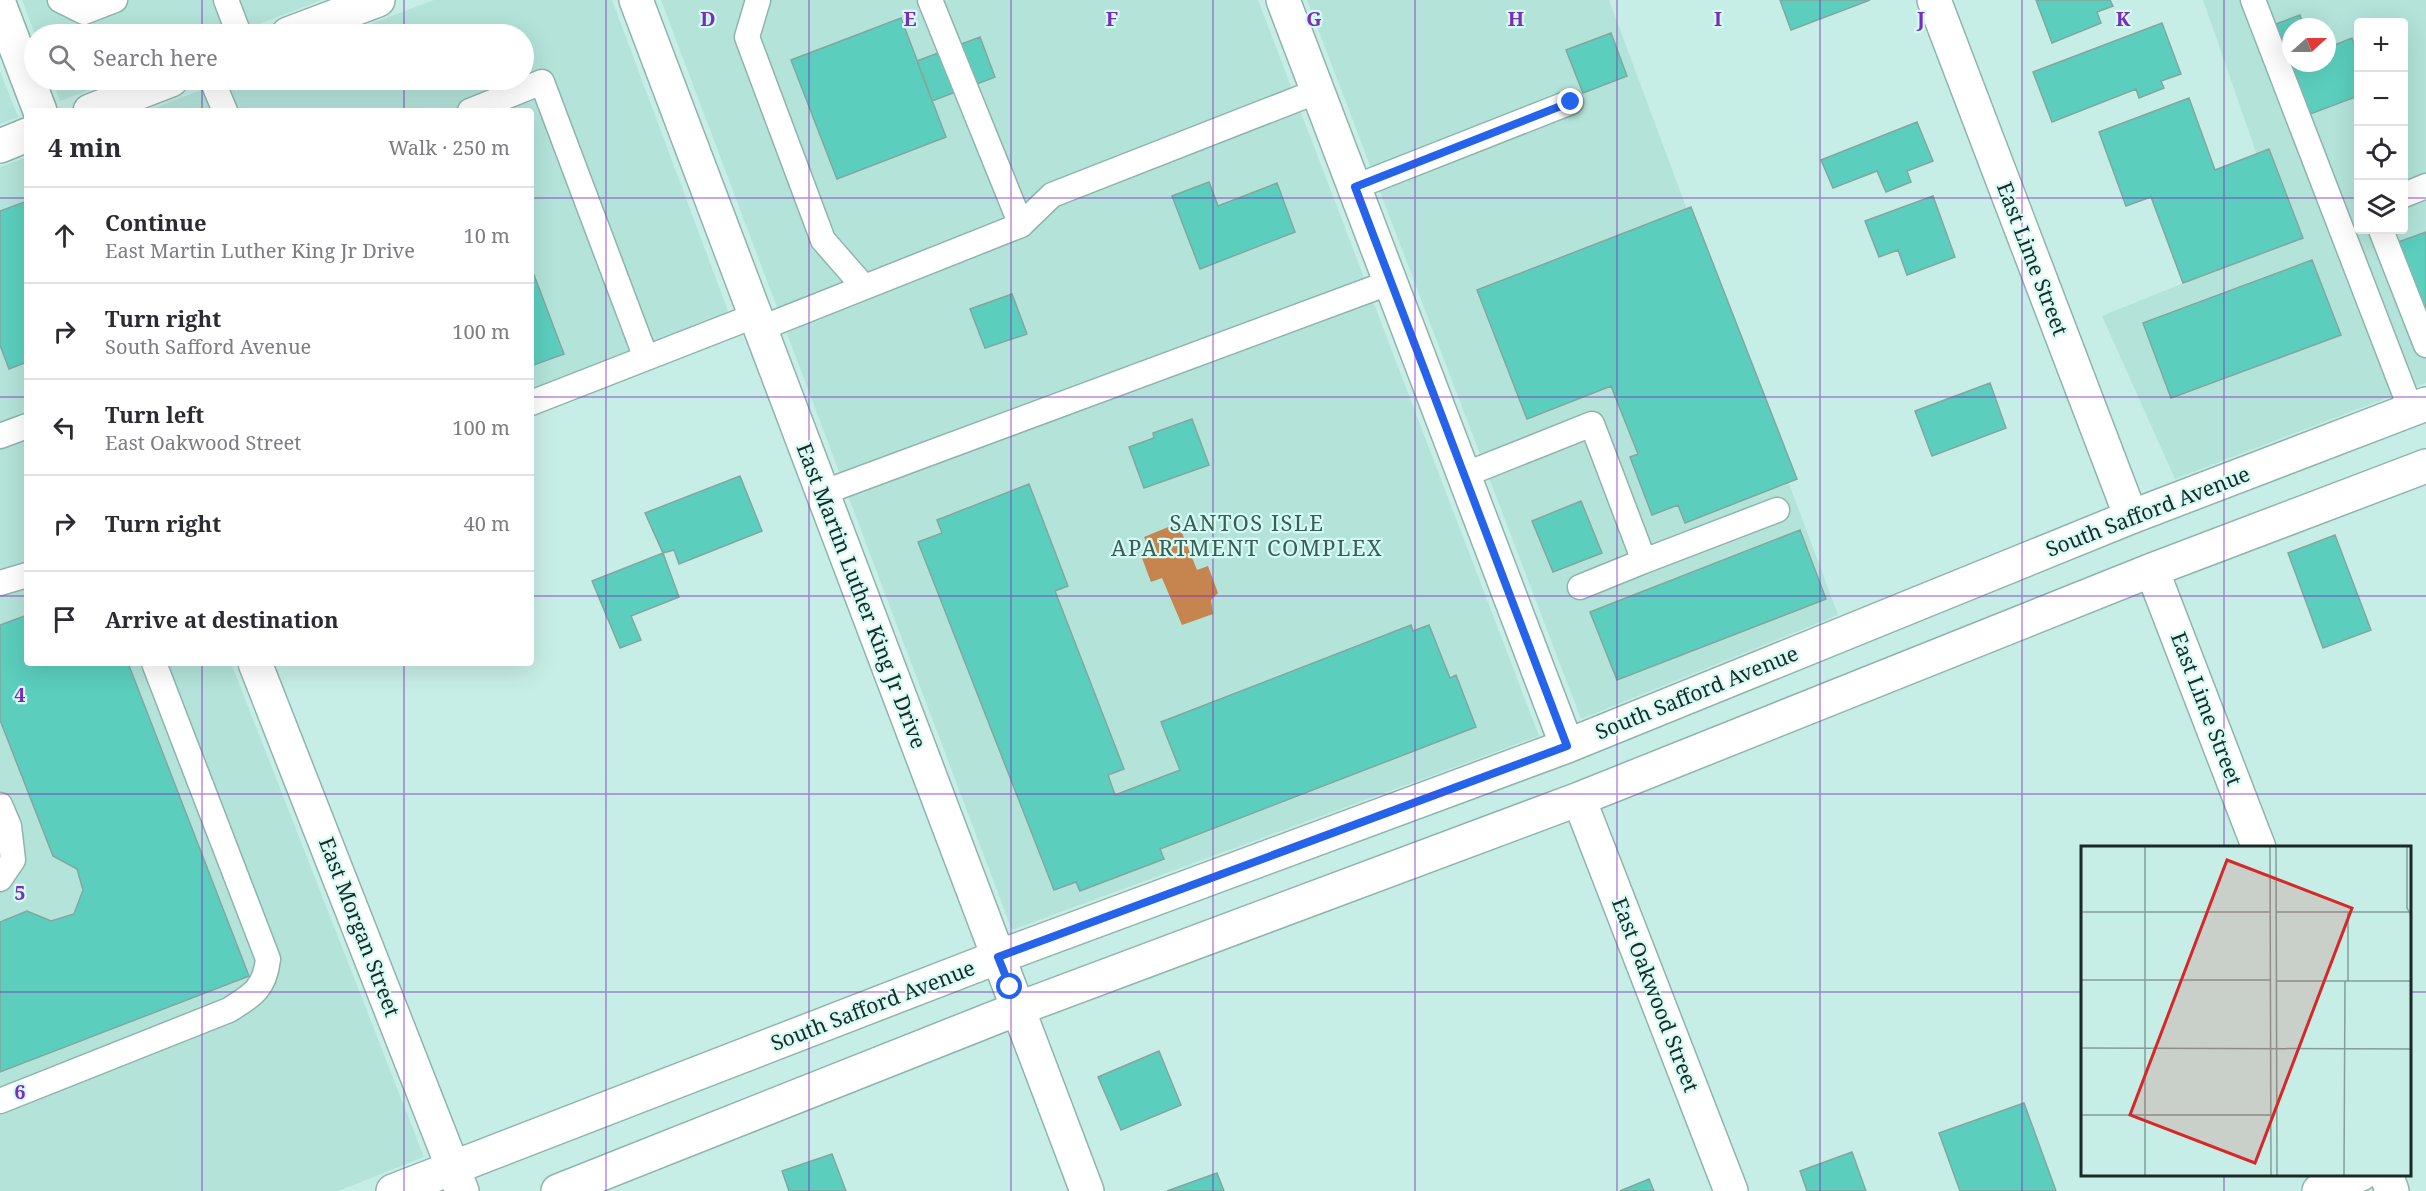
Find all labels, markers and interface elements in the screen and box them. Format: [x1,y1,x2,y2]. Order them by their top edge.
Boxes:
text: D [700,5,716,32]
text: E [903,5,917,32]
text: F [1106,5,1118,32]
text: G [1306,5,1322,32]
text: H [1508,5,1524,32]
text: I [1714,5,1722,32]
text: J [1916,5,1925,32]
text: K [2116,5,2131,32]
north arrow [2282,18,2336,72]
map controls [2354,18,2408,234]
button: + [2354,18,2408,72]
search box [24,24,534,90]
icon: search [45,41,78,74]
text: Search here [93,42,218,72]
button: − [2354,72,2408,126]
route end [1557,88,1583,114]
button: locate [2354,126,2408,180]
text: 4 min [48,129,122,165]
text: Walk · 250 m [388,134,510,161]
street label: East Lime Street [1991,178,2075,339]
button: layers [2354,180,2408,234]
text: Continue [105,207,207,237]
icon: ahead [48,219,81,252]
text: 10 m [464,222,510,249]
text: East Martin Luther King Jr Drive [105,237,415,264]
text: Turn right [105,303,221,333]
icon: right [48,315,81,348]
text: 100 m [452,318,510,345]
text: South Safford Avenue [105,333,311,360]
text: Turn left [105,399,204,429]
icon: left [48,411,81,444]
text: 100 m [452,414,510,441]
text: East Oakwood Street [105,429,301,456]
street label: East Martin Luther King Jr Drive [791,439,933,753]
street label: South Safford Avenue [2042,459,2254,563]
icon: right [48,507,81,540]
district label: SANTOS ISLE APARTMENT COMPLEX [1111,507,1383,562]
text: Turn right [105,508,221,538]
text: 40 m [464,510,510,537]
icon: arrive [48,603,81,636]
text: Arrive at destination [105,604,339,634]
street label: East Lime Street [2165,628,2249,789]
street label: South Safford Avenue [1591,639,1802,746]
text: 4 [14,681,26,708]
street label: East Morgan Street [313,833,407,1020]
inset map [2081,846,2411,1176]
text: 5 [14,879,26,906]
street label: East Oakwood Street [1606,893,1706,1096]
street label: South Safford Avenue [767,953,979,1057]
route start [996,973,1022,999]
text: 6 [14,1078,26,1105]

